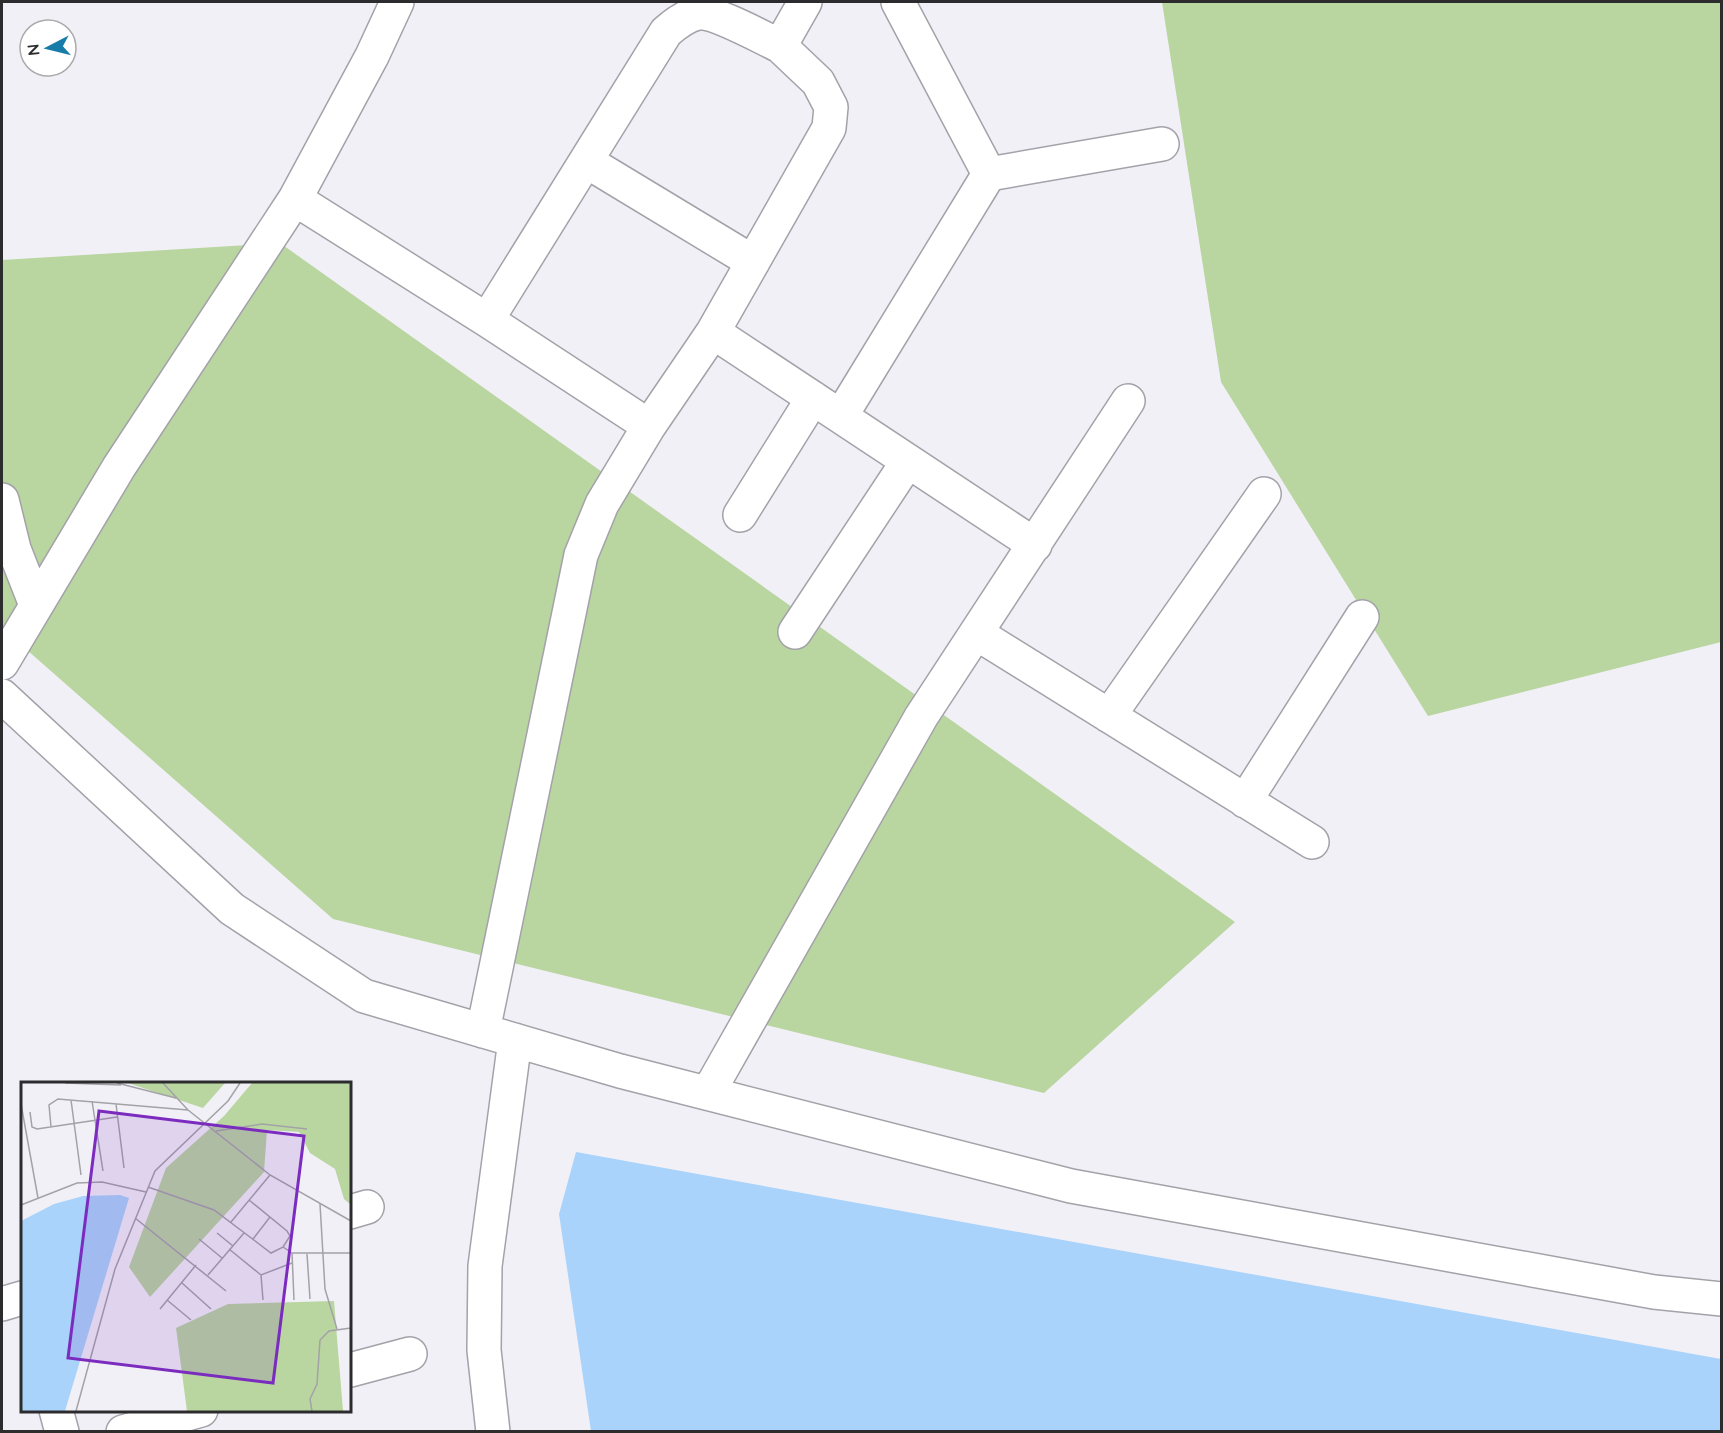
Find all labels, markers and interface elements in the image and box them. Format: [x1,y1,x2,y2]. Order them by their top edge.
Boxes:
north arrow [18,18,78,78]
text: N [22,43,44,57]
inset map [21,1082,351,1412]

